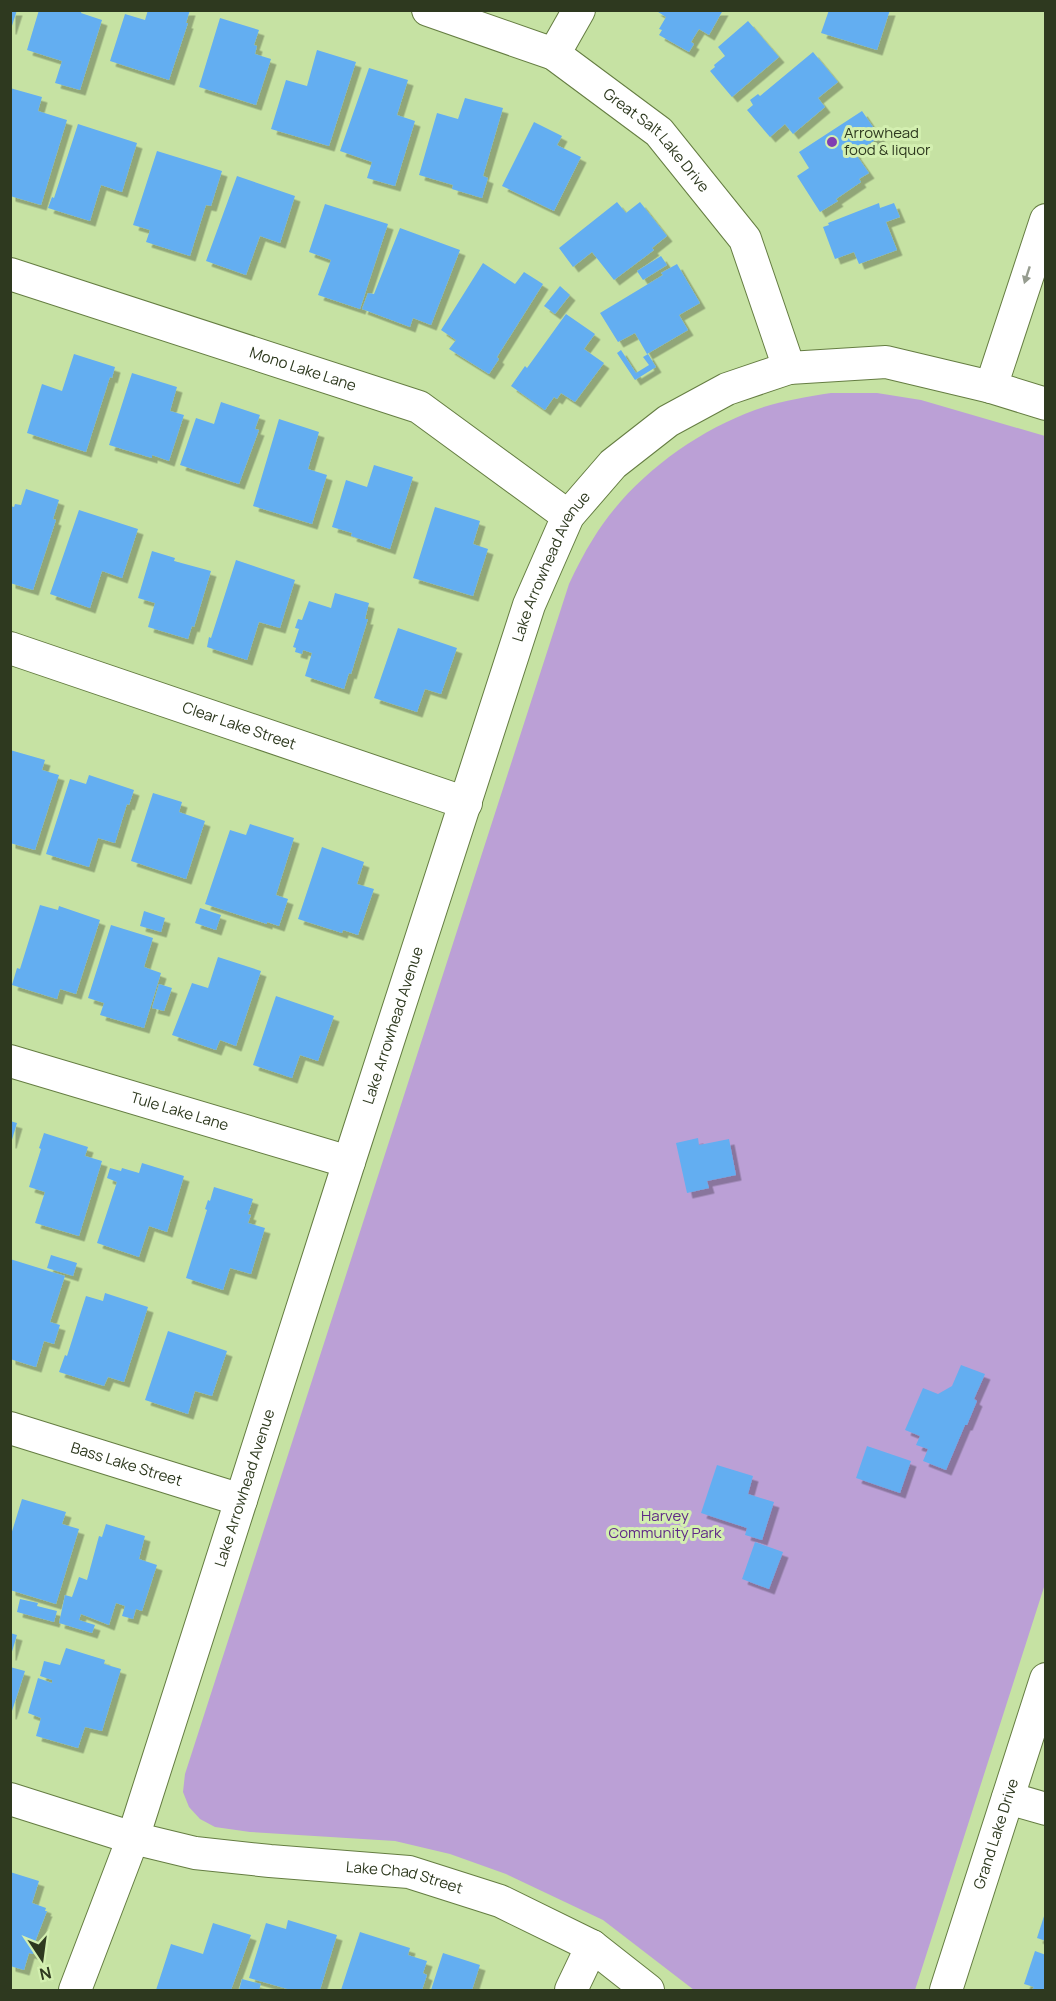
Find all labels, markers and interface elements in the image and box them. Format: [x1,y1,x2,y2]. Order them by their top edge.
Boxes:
street label: Great Salt Lake Drive [599,83,715,197]
place label: Arrowhead food & liquor [844,122,931,160]
marker: Arrowhead food & liquor [825,135,839,149]
one-way arrow [1022,266,1032,284]
street label: Mono Lake Lane [247,342,359,396]
street label: Lake Arrowhead Avenue [507,486,595,644]
street label: Clear Lake Street [180,696,299,754]
street label: Lake Arrowhead Avenue [357,943,428,1107]
street label: Tule Lake Lane [128,1087,231,1136]
street label: Lake Arrowhead Avenue [209,1406,279,1570]
street label: Bass Lake Street [68,1437,185,1491]
park label: Harvey Community Park [609,1505,722,1543]
street label: Grand Lake Drive [968,1776,1023,1892]
street label: Lake Chad Street [345,1856,466,1898]
north arrow [12,1929,72,1989]
text: N [37,1962,53,1986]

